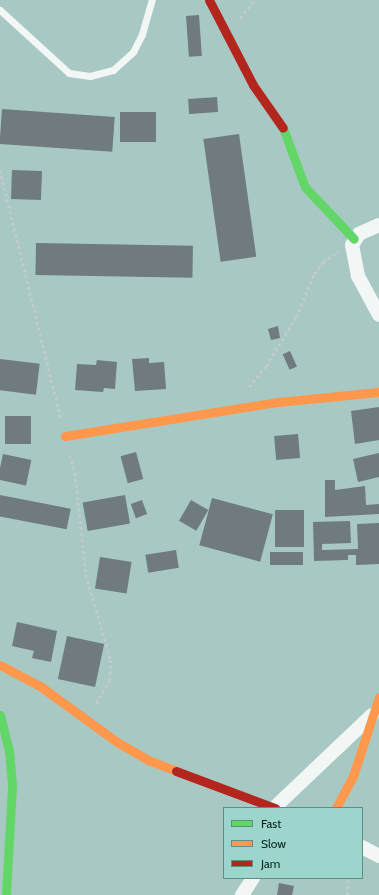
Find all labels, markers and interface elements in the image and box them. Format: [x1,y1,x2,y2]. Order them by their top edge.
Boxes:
legend [223,807,363,879]
text: Fast [261,816,281,831]
text: Slow [261,836,286,851]
text: Jam [261,856,280,871]

